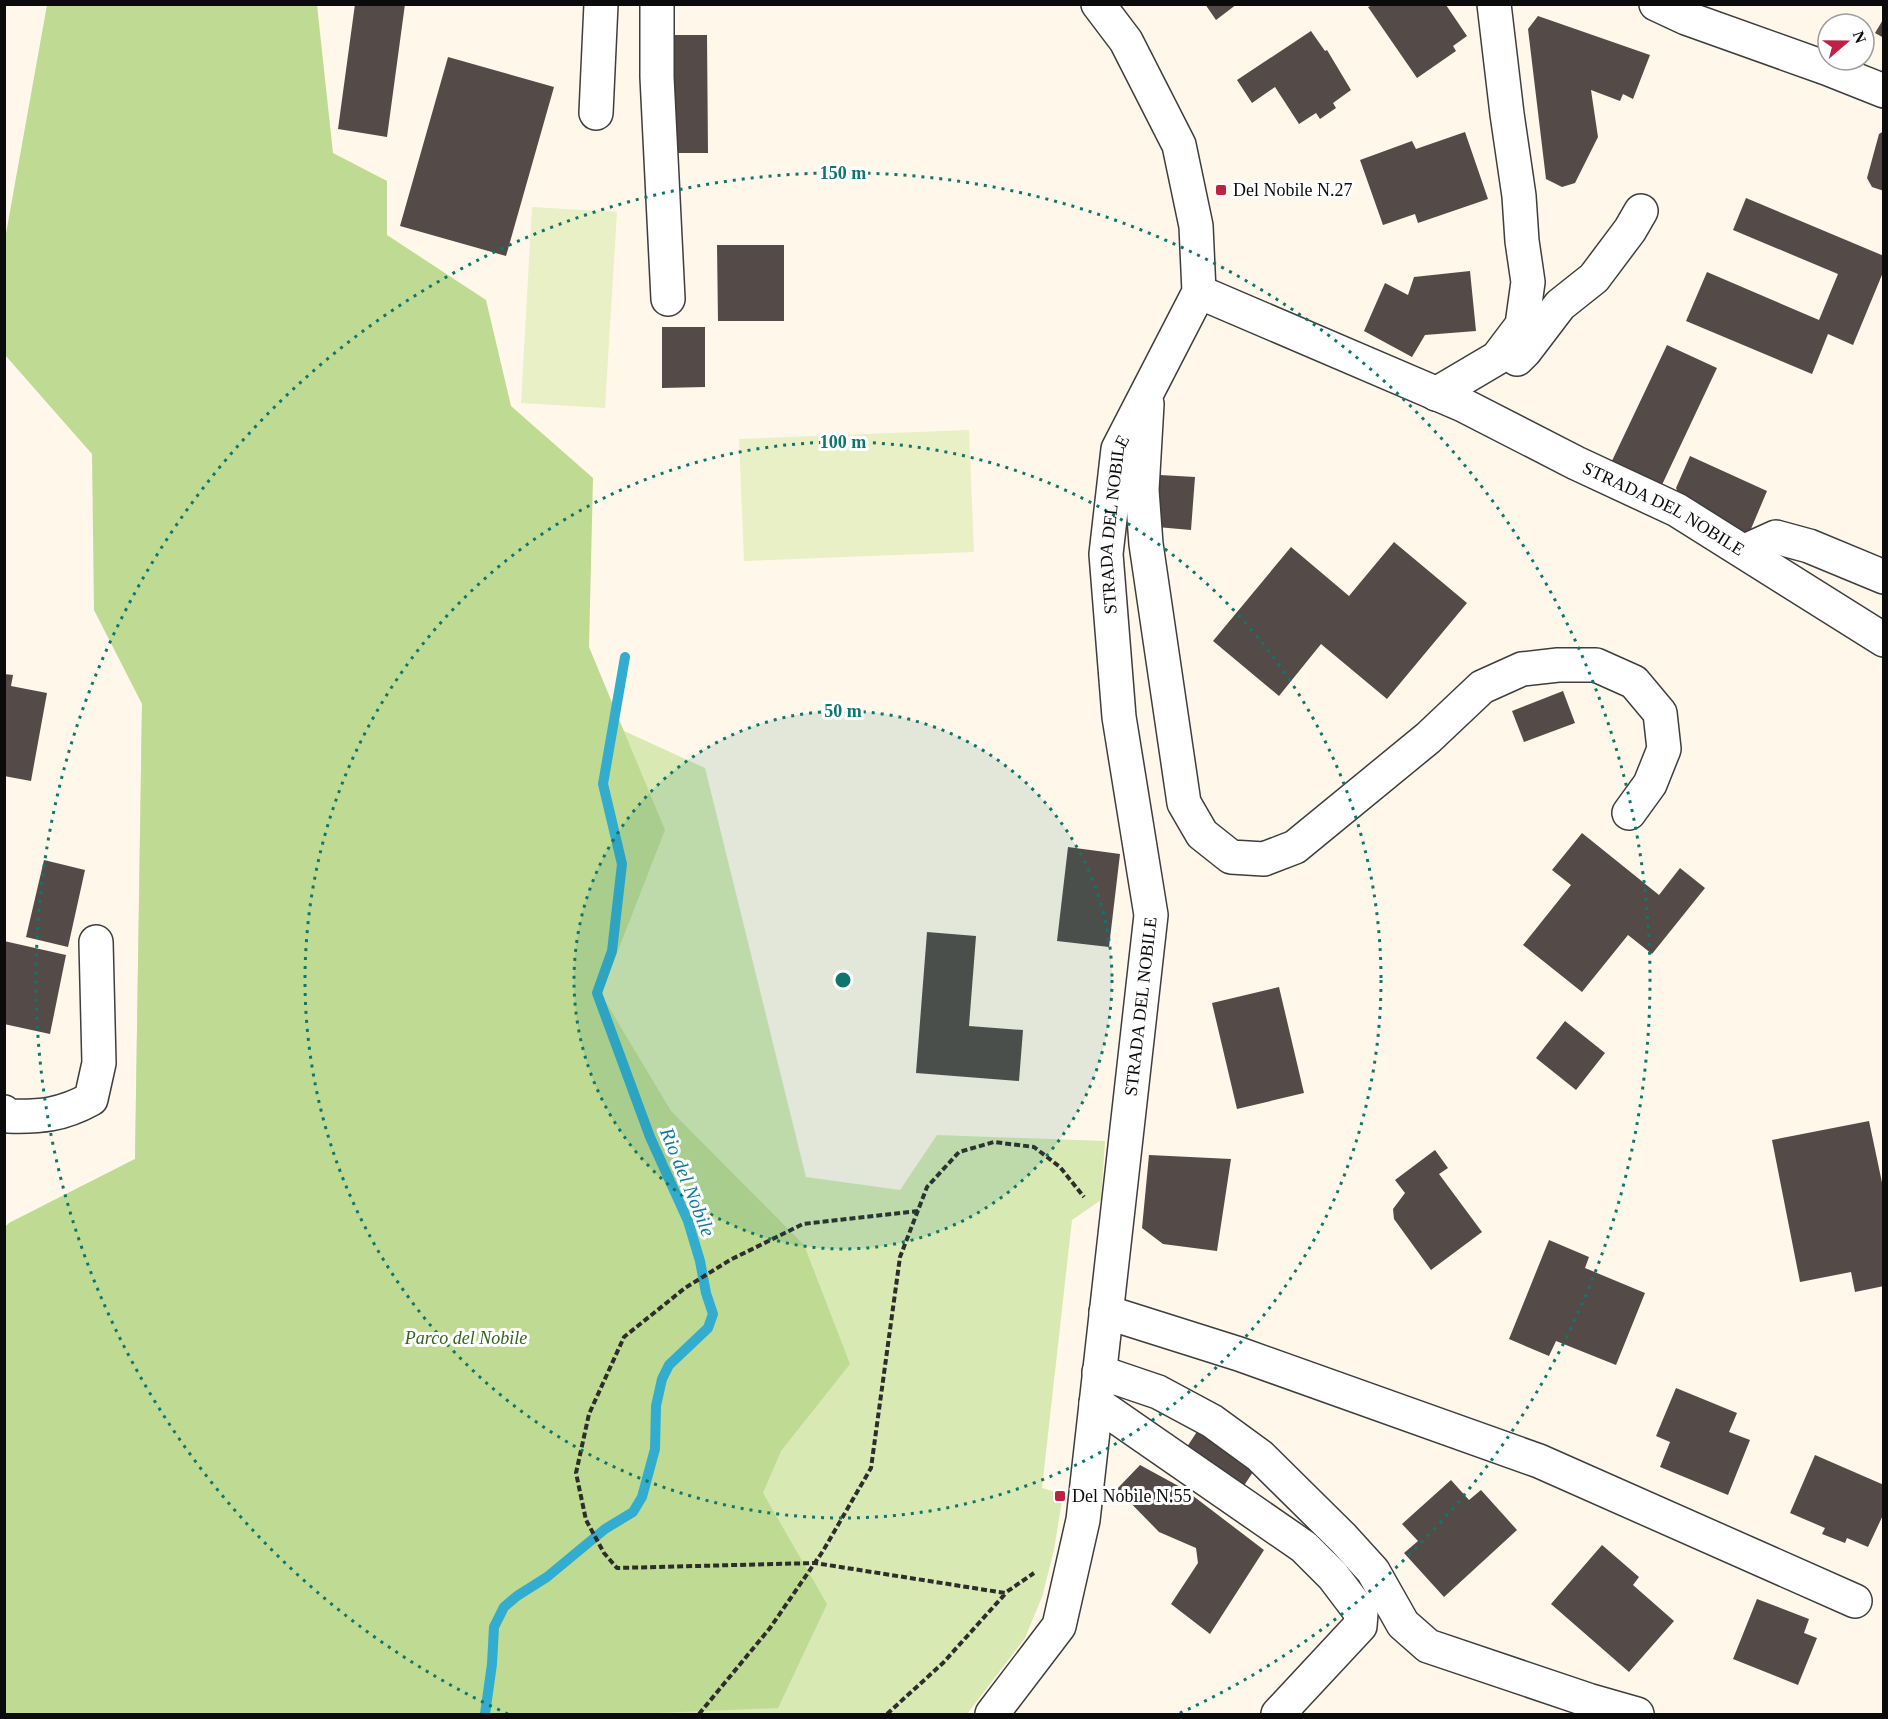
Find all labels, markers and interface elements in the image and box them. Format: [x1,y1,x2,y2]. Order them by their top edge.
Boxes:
north arrow [1816,12,1876,72]
text: N [1850,29,1870,46]
text: 150 m [820,163,866,183]
place label: Del Nobile N.27 [1233,180,1352,200]
marker: Del Nobile N.27 [1214,183,1228,197]
text: 100 m [820,432,866,452]
street label: STRADA DEL NOBILE [1096,432,1133,615]
street label: STRADA DEL NOBILE [1580,458,1748,560]
text: 50 m [824,701,862,721]
street label: STRADA DEL NOBILE [1121,916,1161,1097]
centre of rings [833,970,853,990]
water label: Rio del Nobile [656,1123,720,1240]
park label: Parco del Nobile [404,1328,527,1348]
place label: Del Nobile N.55 [1072,1486,1191,1506]
marker: Del Nobile N.55 [1053,1489,1067,1503]

